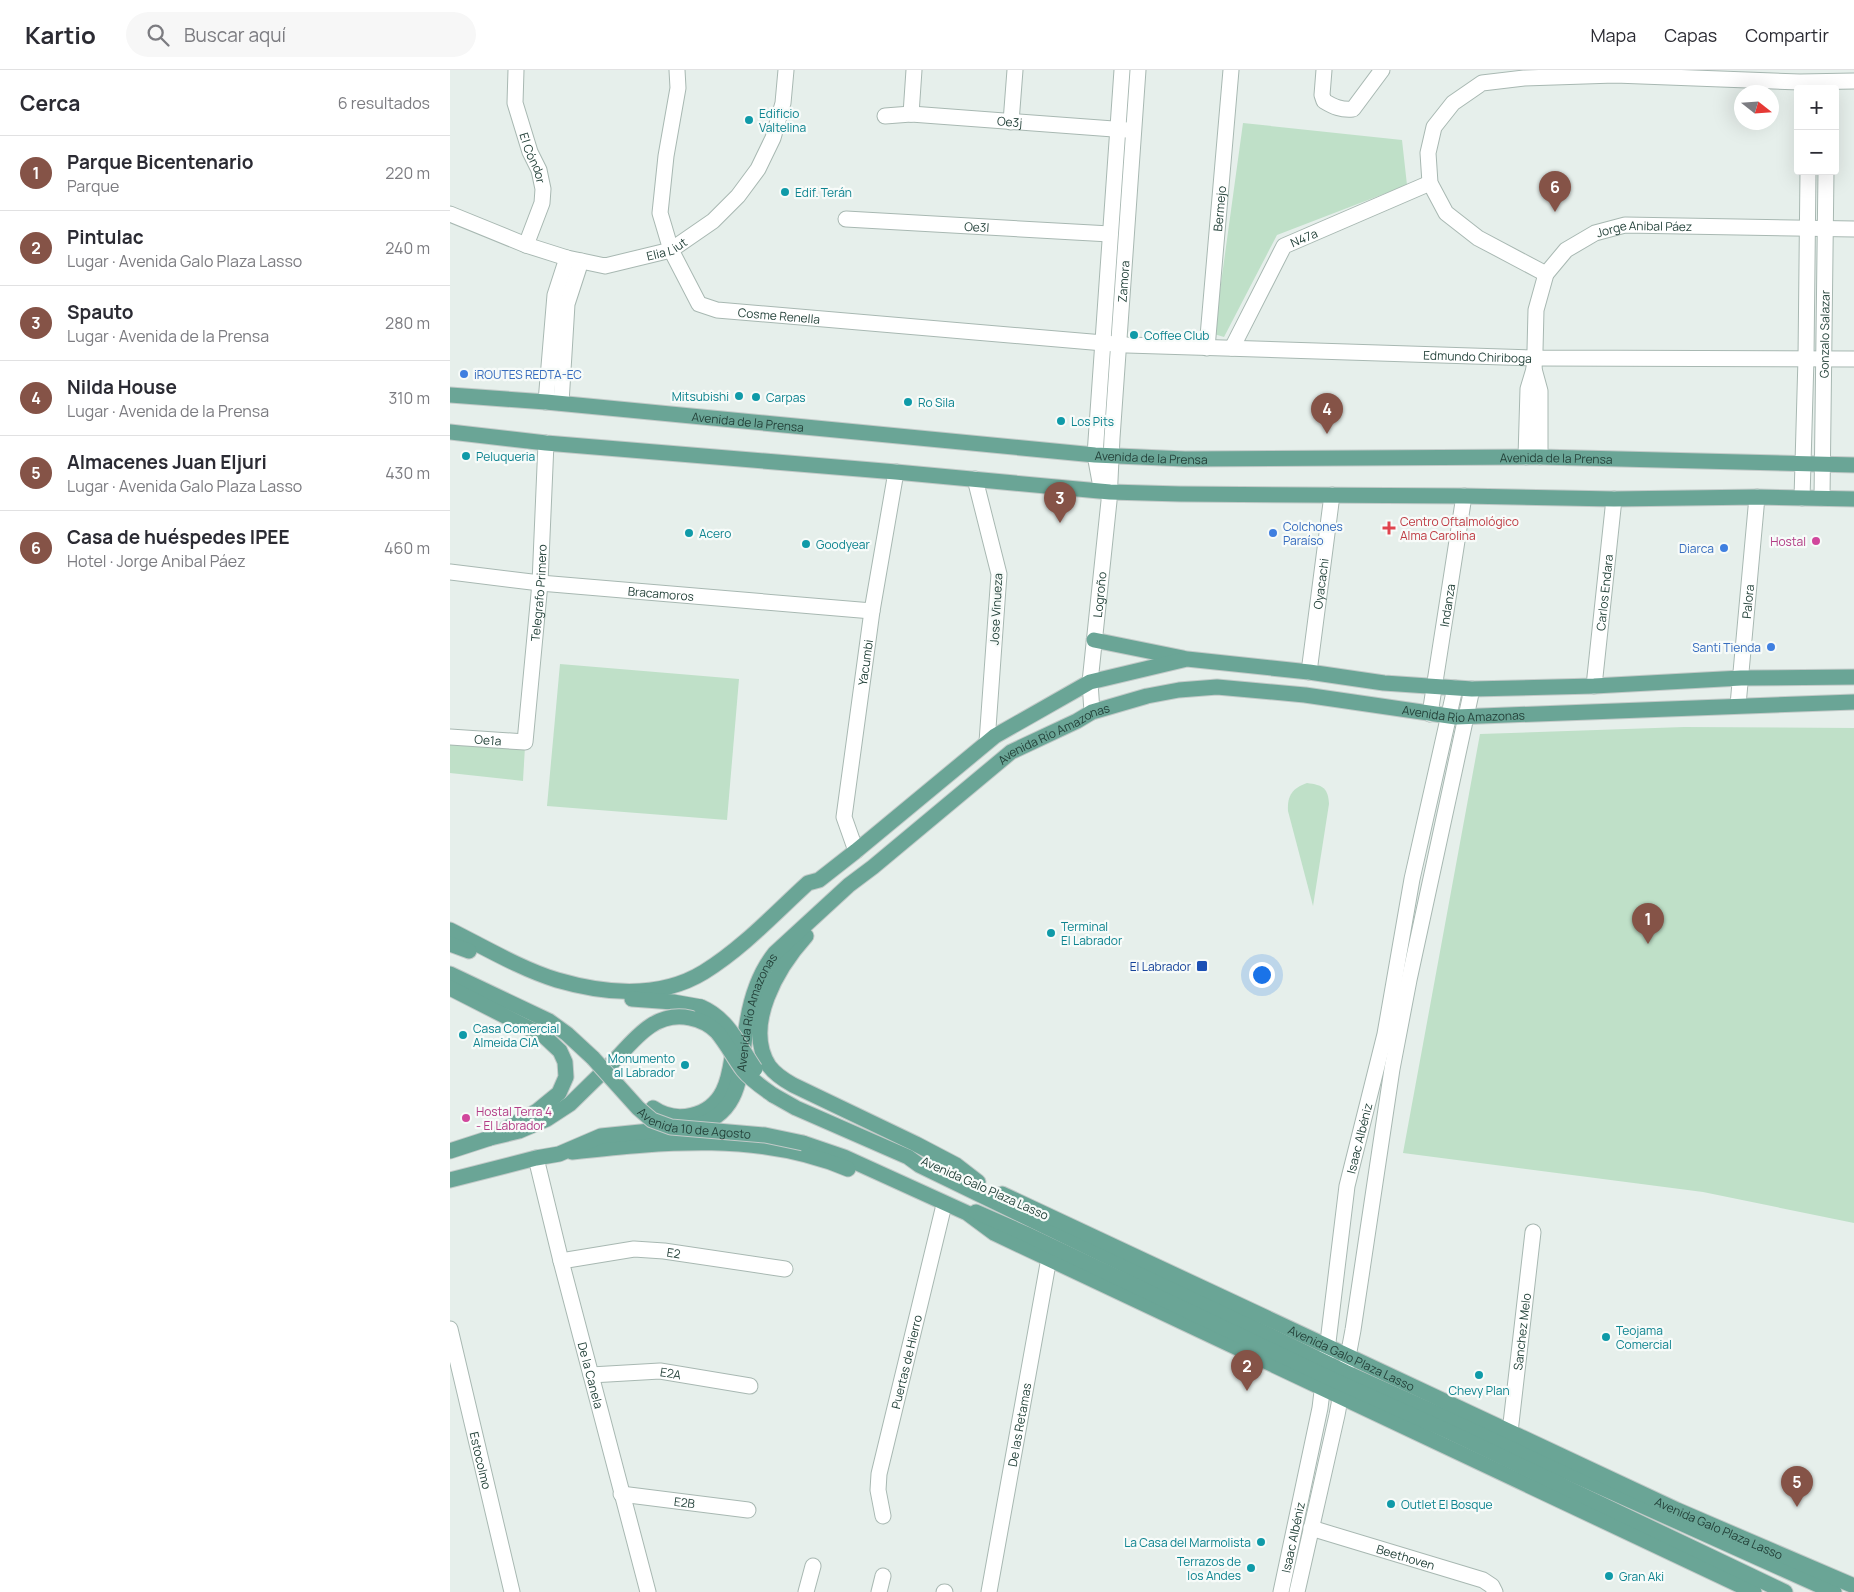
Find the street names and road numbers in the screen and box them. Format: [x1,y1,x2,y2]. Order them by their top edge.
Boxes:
street label: Oe3j [996,112,1023,131]
street label: El Cóndor [516,130,550,185]
street label: Bermejo [1209,185,1229,232]
street label: Jorge Anibal Páez [1594,216,1692,241]
street label: Oe3l [964,217,990,236]
street label: N47a [1288,224,1320,251]
street label: Elia Liut [645,233,690,264]
street label: Zamora [1113,260,1133,303]
street label: Gonzalo Salazar [1815,289,1833,378]
street label: Cosme Renella [737,303,821,327]
street label: Edmundo Chiriboga [1423,346,1532,366]
street label: Avenida de la Prensa [691,408,805,435]
street label: Avenida de la Prensa [1094,446,1208,468]
street label: Avenida de la Prensa [1500,448,1613,467]
street label: Telegrafo Primero [526,544,550,642]
street label: Carlos Endara [1591,554,1617,632]
street label: Oyacachi [1309,557,1332,610]
street label: Logroño [1088,571,1110,618]
street label: Jose Vinueza [986,573,1006,645]
street label: Bracamoros [627,582,695,604]
street label: Indanza [1435,583,1459,628]
street label: Palora [1737,584,1757,619]
street label: Yacumbi [853,638,877,687]
street label: Avenida Río Amazonas [994,699,1112,768]
street label: Avenida Río Amazonas [1401,701,1525,726]
street label: Oe1a [474,730,502,749]
street label: Avenida Río Amazonas [732,949,781,1073]
street label: Isaac Albéniz [1342,1101,1376,1175]
street label: Avenida 10 de Agosto [634,1103,752,1142]
street label: Avenida Galo Plaza Lasso [919,1152,1051,1224]
street label: E2 [666,1243,682,1262]
street label: Sanchez Melo [1509,1292,1534,1371]
street label: Puertas de Hierro [887,1313,926,1410]
street label: Avenida Galo Plaza Lasso [1286,1321,1418,1395]
street label: De la Canela [574,1340,608,1410]
street label: E2A [659,1363,683,1383]
street label: De las Retamas [1003,1381,1035,1468]
street label: Estocolmo [466,1430,496,1491]
street label: E2B [673,1492,696,1512]
street label: Avenida Galo Plaza Lasso [1652,1492,1786,1563]
street label: Isaac Albéniz [1277,1500,1308,1574]
street label: Beethoven [1375,1540,1437,1573]

